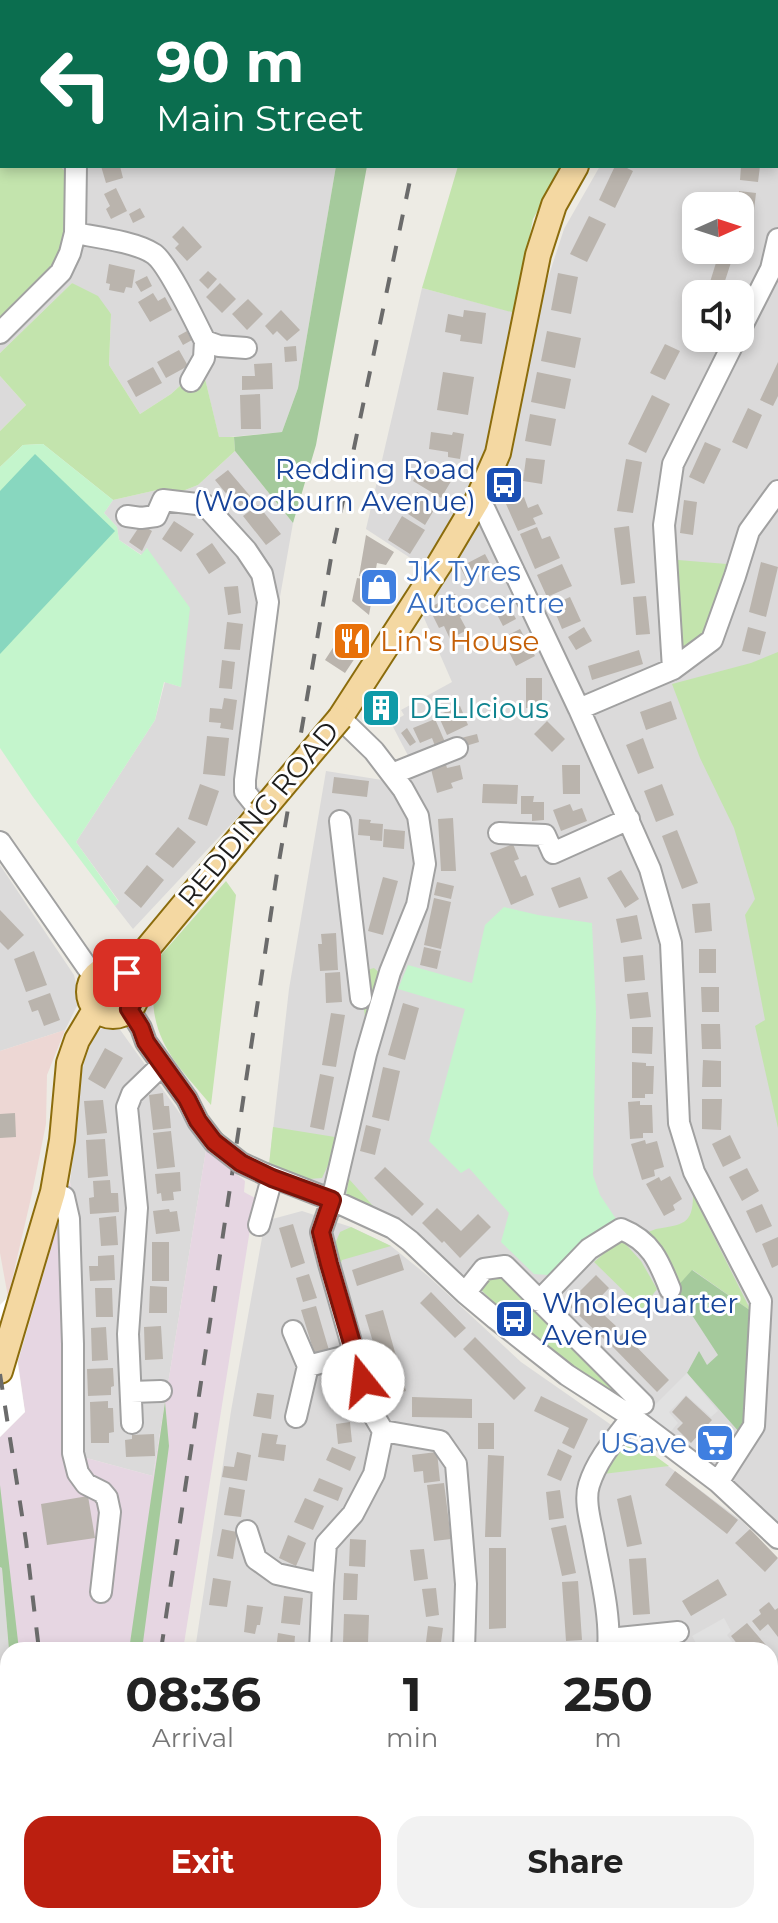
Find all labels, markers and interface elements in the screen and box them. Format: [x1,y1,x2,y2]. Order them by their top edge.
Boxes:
text: 90 m [156,28,304,96]
icon: left [24,32,128,136]
text: Main Street [156,96,364,140]
north arrow [682,192,754,264]
map controls [682,192,754,352]
button: sound [682,280,754,352]
place label: Redding Road (Woodburn Avenue) [193,452,476,518]
bus stop icon: Redding Road (Woodburn Avenue) [483,464,525,506]
place label: JK Tyres Autocentre [406,554,565,620]
shop icon: JK Tyres Autocentre [358,566,400,608]
restaurant icon: Lin's House [331,620,373,662]
place label: Lin's House [380,624,539,658]
building icon: DELIcious [360,687,402,729]
place label: DELIcious [409,691,549,725]
street label: REDDING ROAD [170,714,346,914]
pin [93,939,161,1007]
icon: arrive [105,951,149,995]
place label: Wholequarter Avenue [542,1286,739,1352]
bus stop icon: Wholequarter Avenue [493,1298,535,1340]
position arrow [321,1339,405,1423]
supermarket icon: USave [694,1422,736,1464]
place label: USave [600,1426,687,1460]
text: 08:36 [125,1665,261,1723]
text: 1 [403,1665,422,1723]
text: 250 [563,1665,653,1723]
text: Arrival [152,1722,234,1754]
text: min [386,1722,438,1754]
text: m [594,1722,622,1754]
button: Exit [24,1816,381,1908]
button: Share [397,1816,754,1908]

